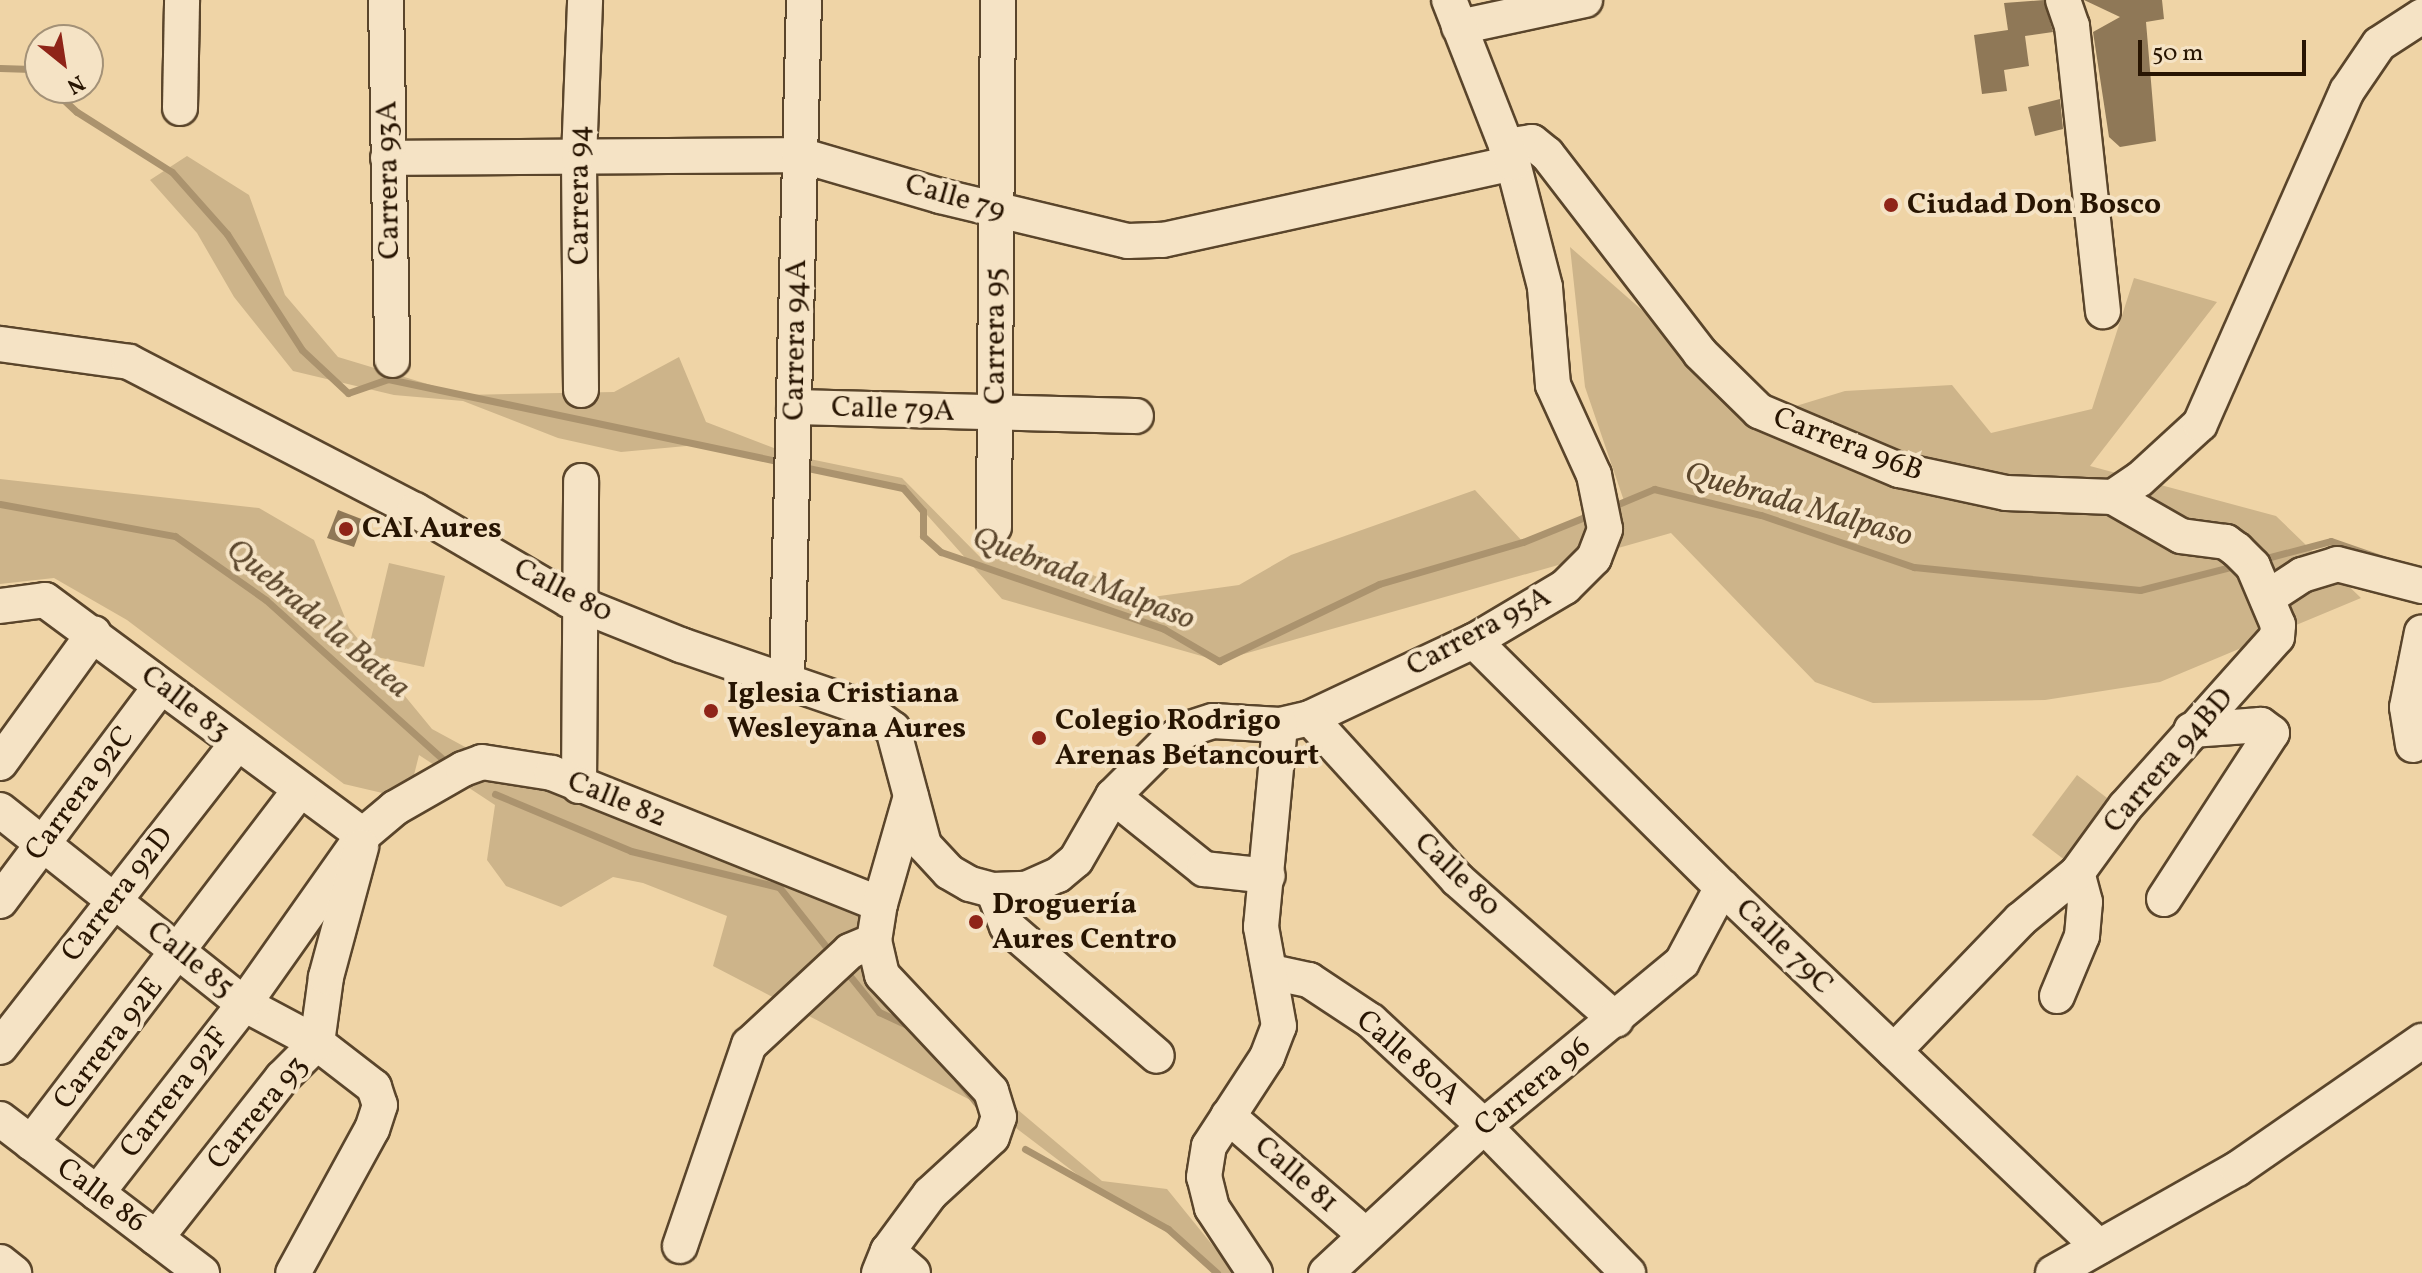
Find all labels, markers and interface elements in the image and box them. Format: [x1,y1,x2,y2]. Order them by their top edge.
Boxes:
north arrow [24,24,104,104]
scale bar [2142,24,2310,74]
text: 50 m [2152,37,2204,71]
text: N [61,66,90,101]
street label: Carrera 93A [370,100,408,260]
street label: Carrera 94 [562,125,598,265]
street label: Calle 79 [901,167,1009,229]
place label: Ciudad Don Bosco [1907,187,2161,223]
marker: Ciudad Don Bosco [1882,196,1900,214]
street label: Carrera 94A [777,259,815,421]
street label: Carrera 95 [978,267,1014,405]
street label: Calle 79A [831,390,955,430]
street label: Carrera 96B [1768,400,1928,490]
water label: Quebrada Malpaso [1680,455,1916,557]
place label: CAI Aures [362,511,502,547]
marker: CAI Aures [337,520,355,538]
water label: Quebrada Malpaso [966,520,1200,640]
water label: Quebrada la Batea [217,532,417,708]
street label: Calle 80 [508,551,618,631]
street label: Carrera 95A [1401,579,1557,685]
street label: Calle 83 [133,658,237,750]
place label: Iglesia Cristiana Wesleyana Aures [727,676,966,746]
street label: Carrera 94BD [2096,681,2242,841]
marker: Iglesia Cristiana Wesleyana Aures [702,702,720,720]
place label: Colegio Rodrigo Arenas Betancourt [1055,703,1319,774]
street label: Carrera 92C [18,720,142,868]
marker: Colegio Rodrigo Arenas Betancourt [1030,729,1048,747]
street label: Calle 82 [562,764,672,836]
street label: Carrera 92D [54,820,182,970]
street label: Calle 80 [1406,825,1508,925]
place label: Droguería Aures Centro [992,887,1177,958]
street label: Calle 79C [1728,892,1840,1002]
marker: Droguería Aures Centro [967,913,985,931]
street label: Calle 85 [139,914,241,1006]
street label: Carrera 92E [46,971,172,1117]
street label: Calle 80A [1348,1003,1468,1113]
street label: Carrera 92F [113,1020,237,1166]
street label: Carrera 96 [1468,1029,1598,1145]
street label: Carrera 93 [200,1049,316,1177]
street label: Calle 81 [1247,1129,1345,1221]
street label: Calle 86 [49,1151,153,1241]

